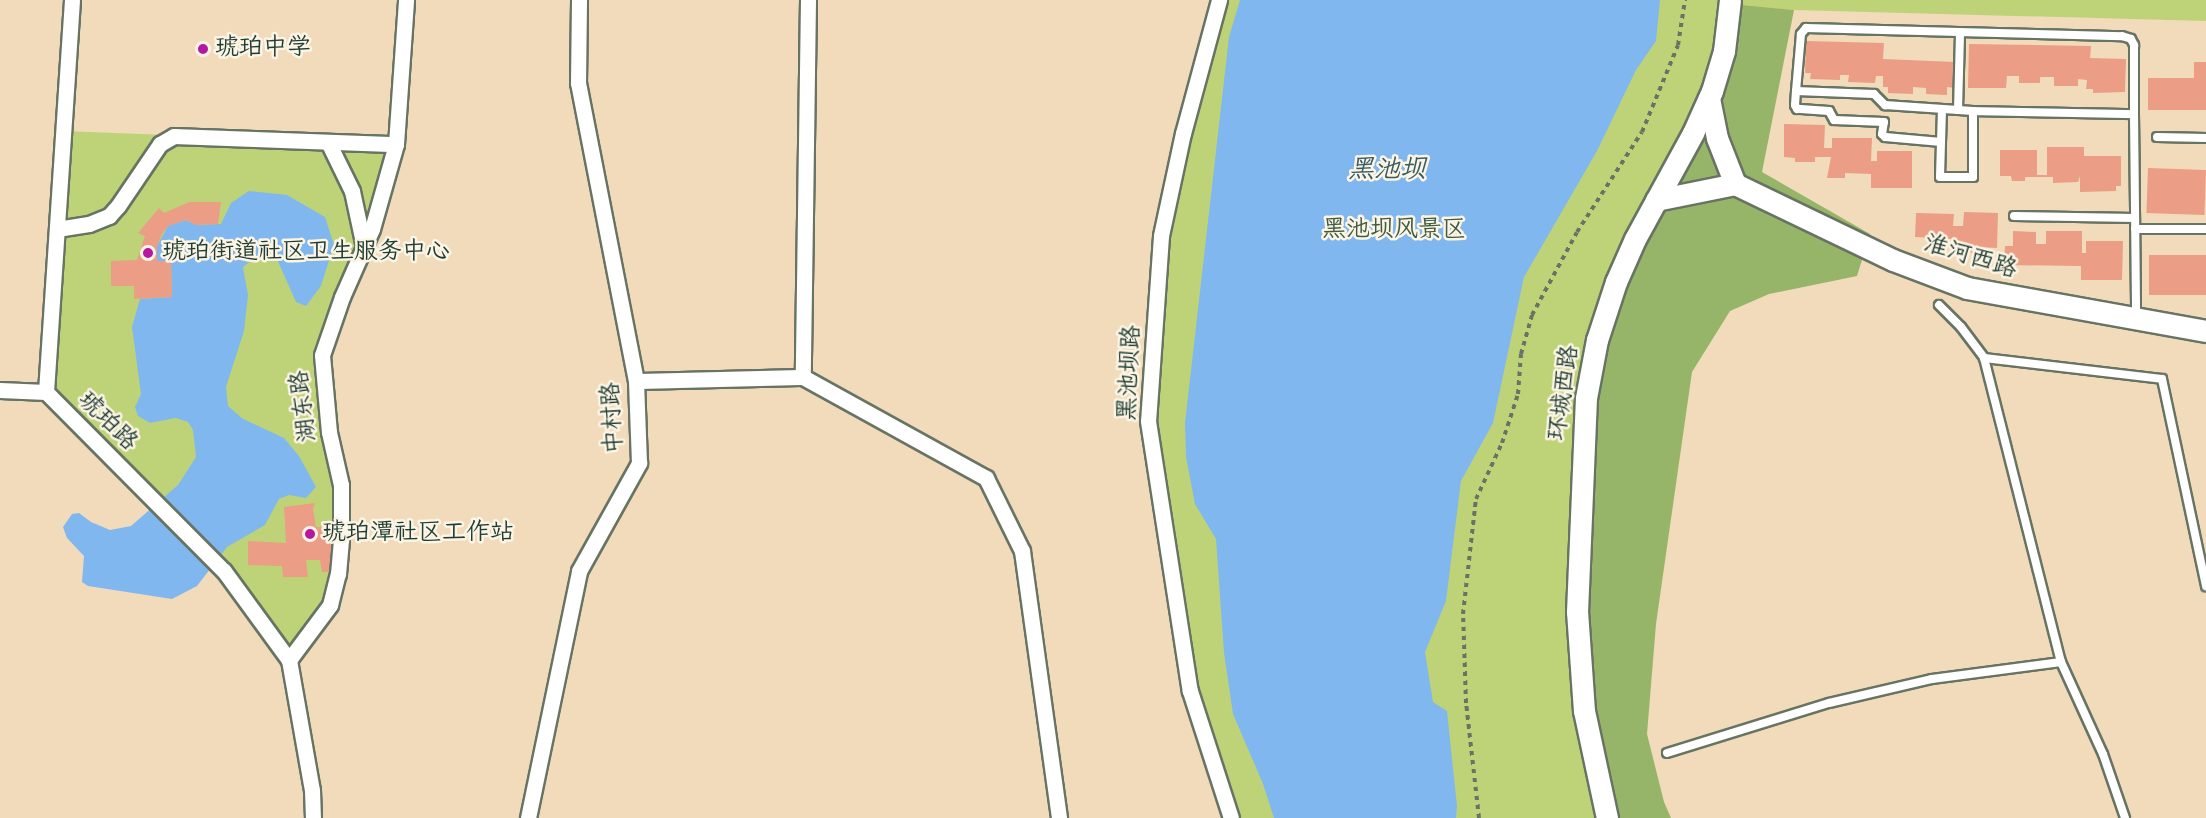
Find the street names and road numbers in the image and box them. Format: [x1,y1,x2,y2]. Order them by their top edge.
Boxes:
street label: 淮河西路 [1920,230,2020,286]
street label: 黑池坝路 [1114,324,1148,422]
street label: 环城西路 [1544,343,1586,443]
street label: 湖东路 [286,369,324,443]
street label: 中村路 [598,381,630,455]
street label: 琥珀路 [71,386,143,458]

